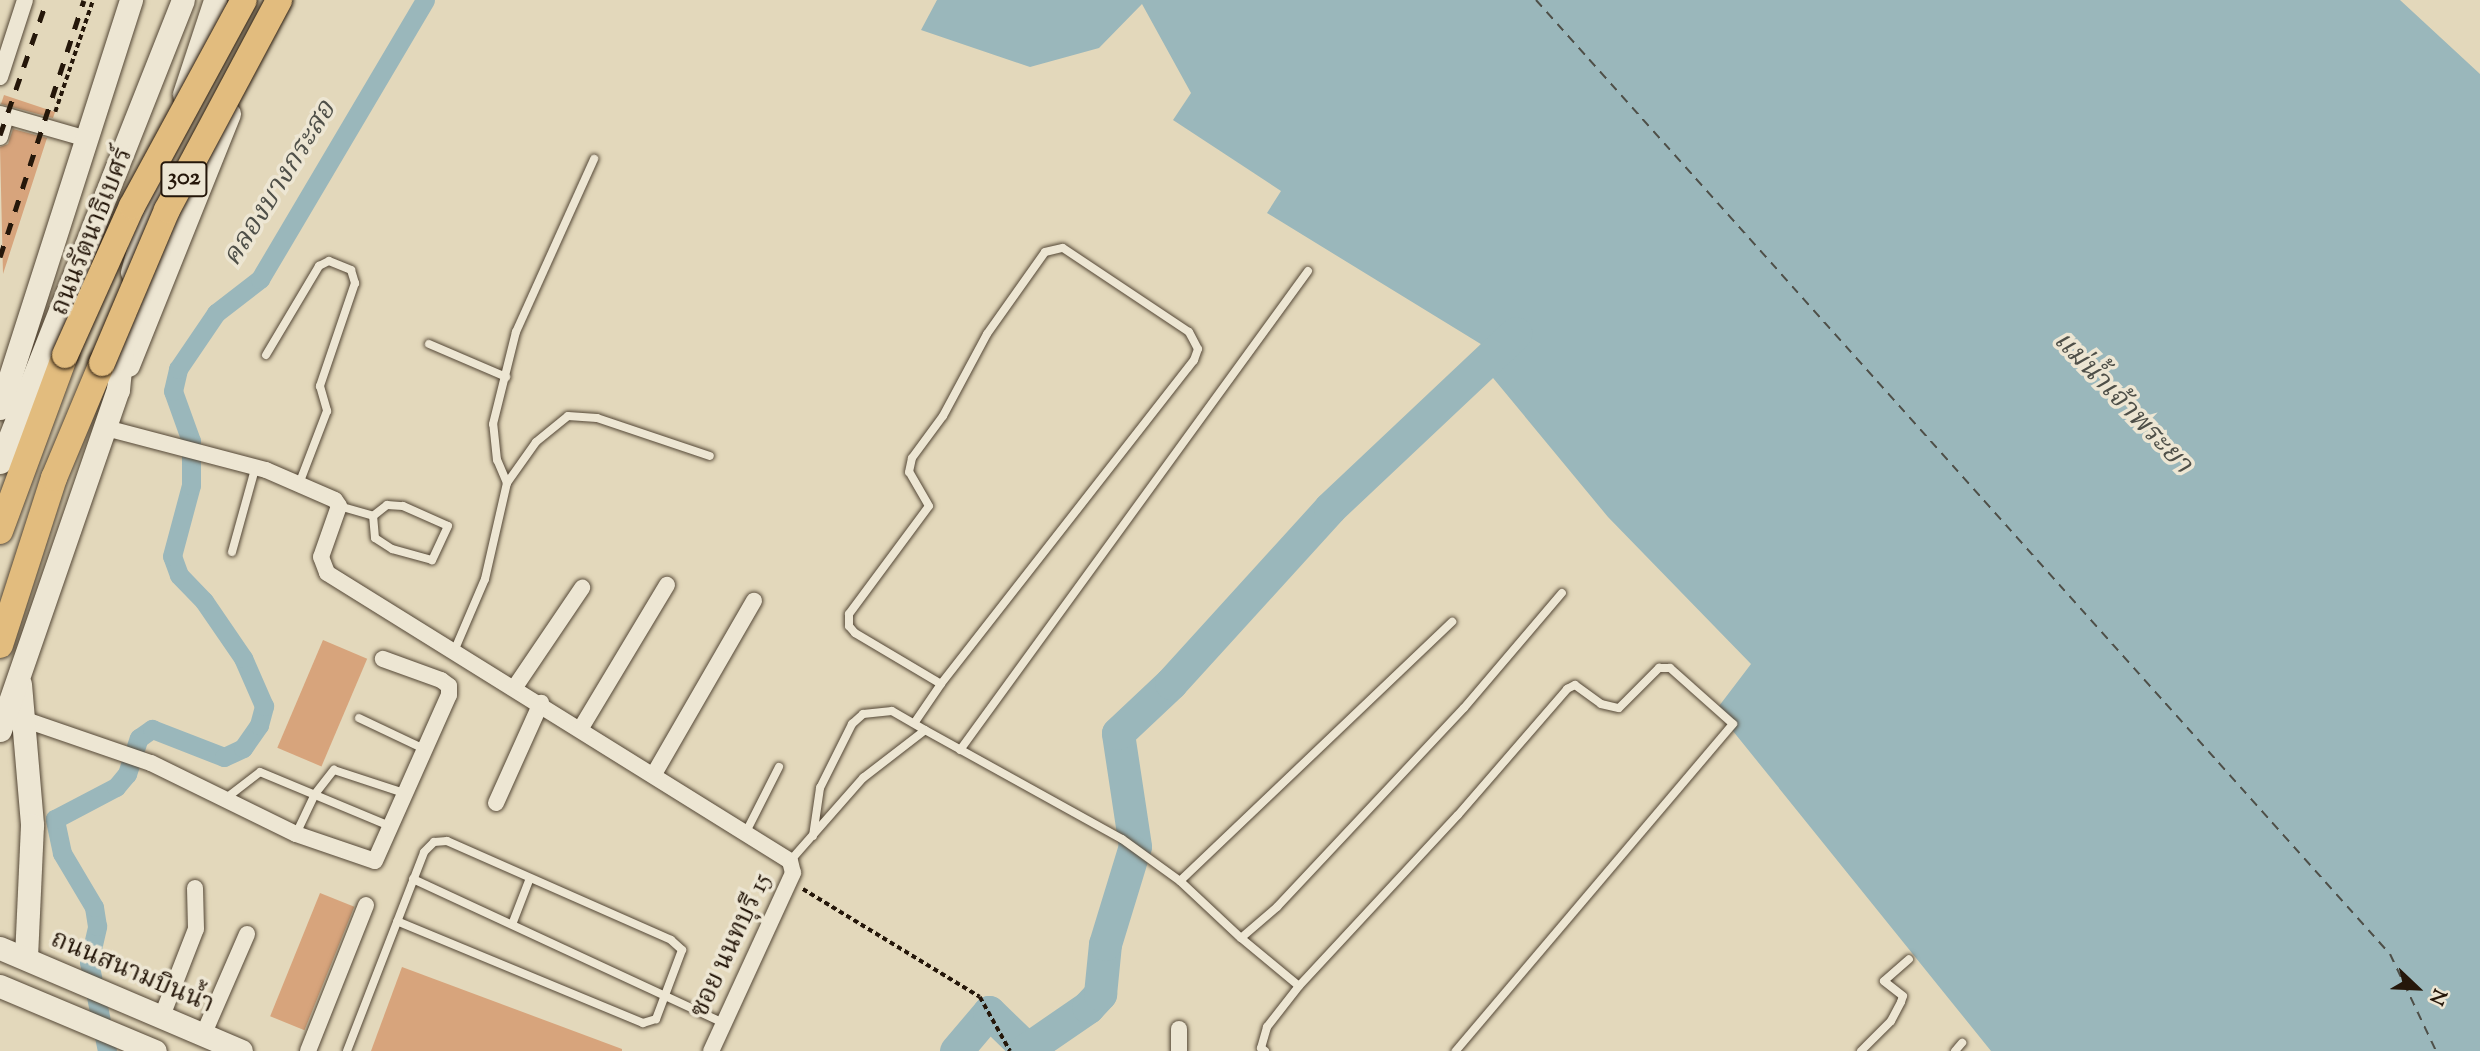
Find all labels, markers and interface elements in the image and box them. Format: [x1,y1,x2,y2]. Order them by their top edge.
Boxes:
water label: คลองบางกระสอ [216,95,344,273]
street label: ถนนรัตนาธิเบศร์ [45,143,141,321]
road number: 302 [160,159,208,200]
water label: แม่น้ำเจ้าพระยา [2046,325,2198,481]
street label: ซอย นนทบุรี 15 [685,869,779,1023]
street label: ถนนสนามบินน้ำ [46,925,218,1021]
north arrow [2382,953,2452,1023]
text: N [2421,984,2452,1009]

